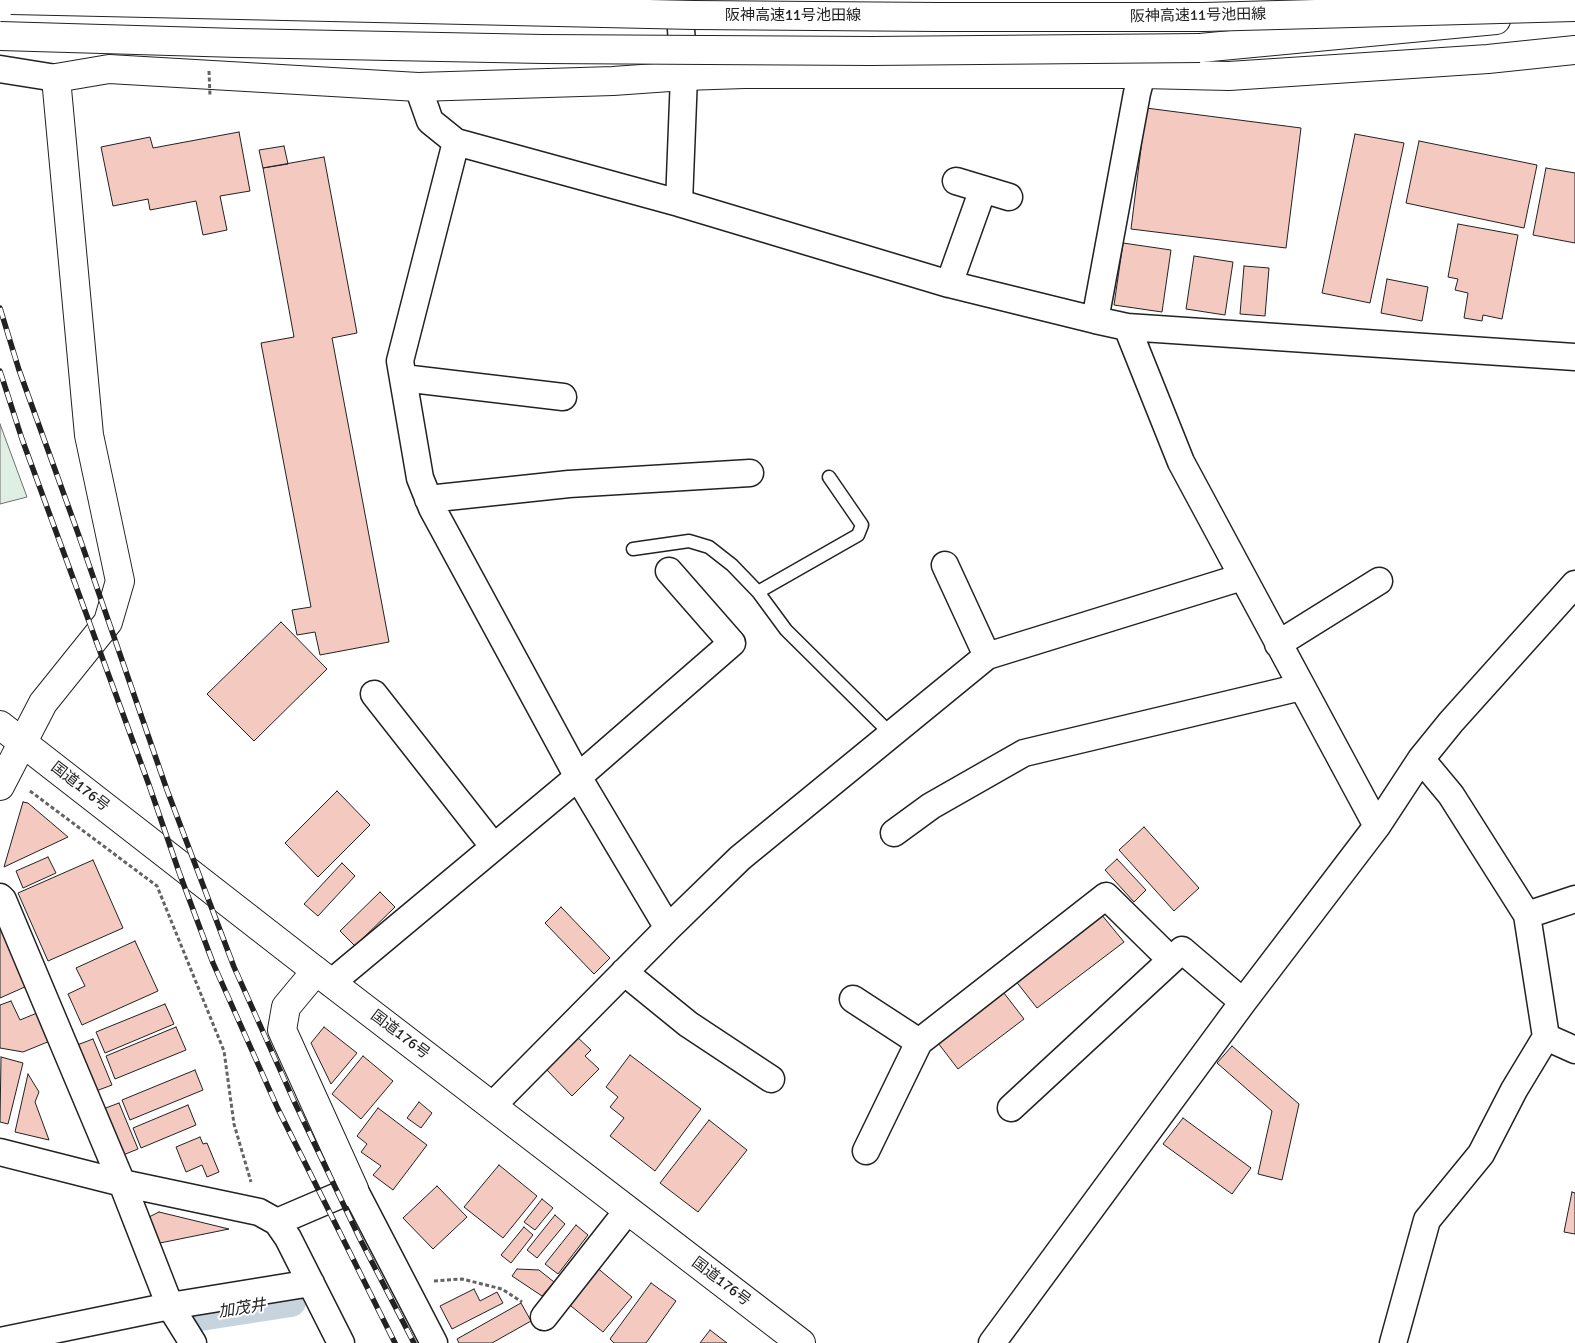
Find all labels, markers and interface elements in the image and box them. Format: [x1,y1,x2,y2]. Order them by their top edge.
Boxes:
street label: 阪神高速11号池田線 [1130,6,1266,26]
street label: 阪神高速11号池田線 [725,7,861,25]
street label: 国道176号 [47,759,113,815]
street label: 国道176号 [367,1007,433,1063]
street label: 国道176号 [688,1254,754,1310]
water label: 加茂井 [217,1296,267,1322]

